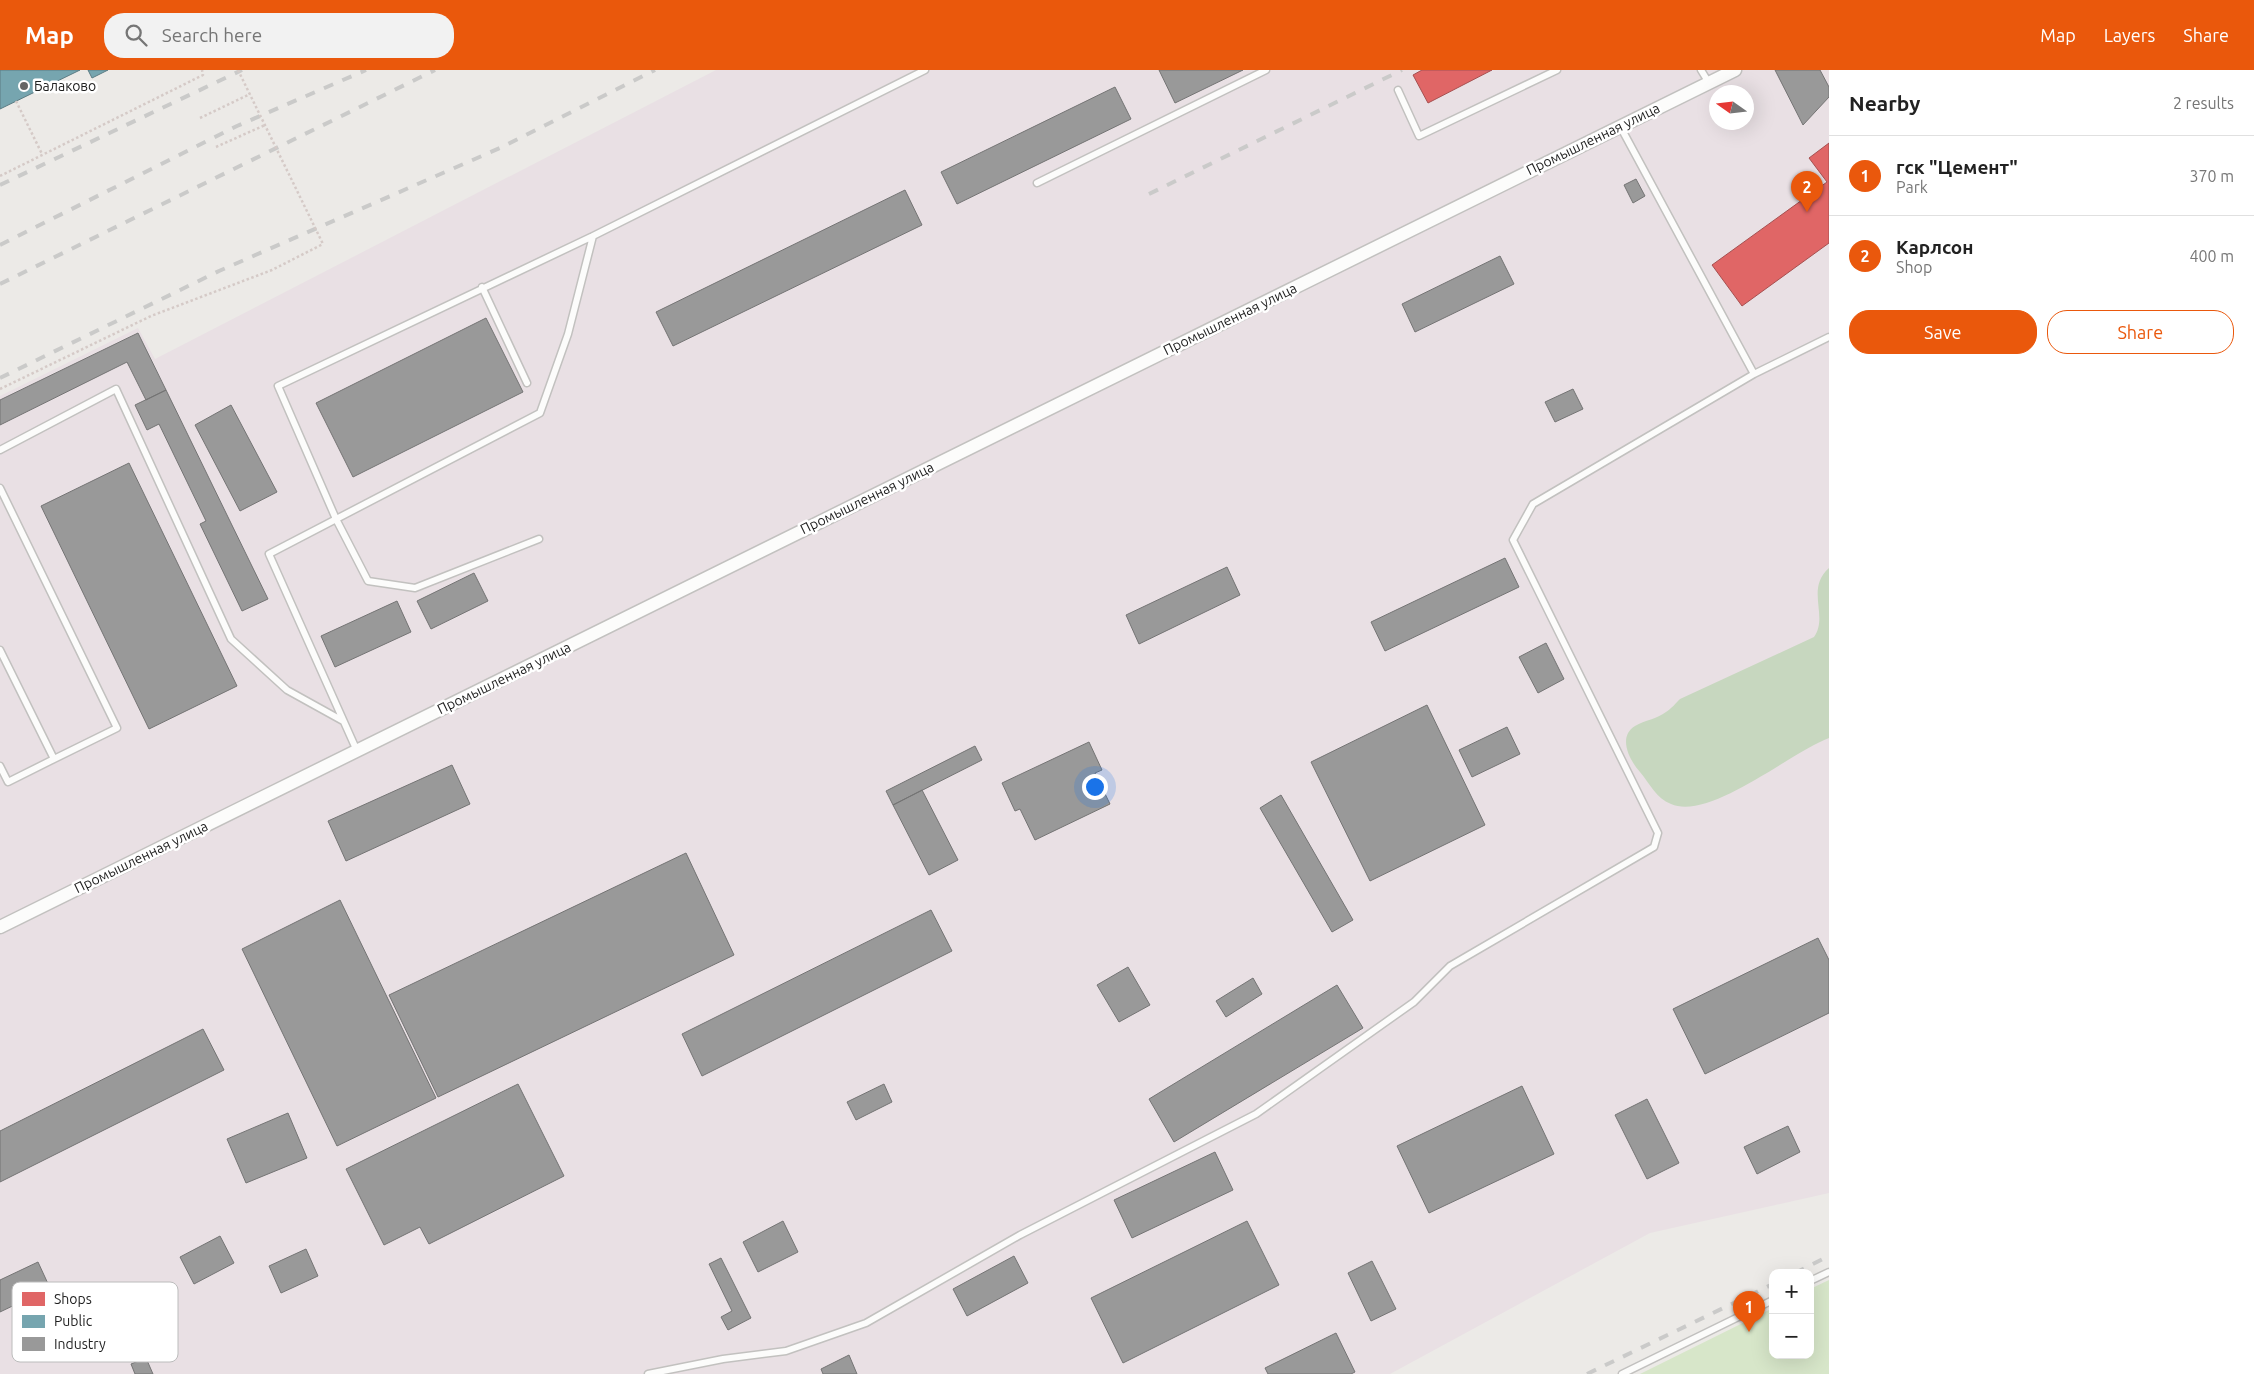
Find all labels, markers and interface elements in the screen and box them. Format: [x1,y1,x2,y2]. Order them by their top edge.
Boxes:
search box [104,13,454,58]
icon: search [122,21,150,49]
text: Map [25,22,74,49]
text: Search here [162,24,262,46]
text: Map [2040,25,2076,45]
text: Layers [2104,25,2155,45]
text: Share [2183,25,2229,45]
place label: Балаково [34,78,96,94]
marker: Балаково [18,80,30,92]
north arrow [1709,85,1754,130]
text: Nearby [1849,91,1920,115]
text: 2 results [2173,94,2234,112]
street label: Промышленная улица [1524,100,1662,178]
text: гск "Цемент" [1896,156,2018,178]
text: 1 [1860,167,1870,185]
text: 370 m [2189,167,2234,185]
pin: 2 [1791,171,1823,212]
text: Park [1896,178,1928,196]
text: Карлсон [1896,236,1974,258]
text: 2 [1860,247,1870,265]
text: 400 m [2189,247,2234,265]
text: Shop [1896,258,1932,276]
street label: Промышленная улица [1161,280,1299,358]
button: Save [1849,310,2037,354]
button: Share [2047,310,2234,354]
street label: Промышленная улица [798,459,936,537]
street label: Промышленная улица [435,639,573,717]
your location [1082,774,1108,800]
street label: Промышленная улица [72,818,210,896]
map controls [1769,1269,1814,1359]
button: + [1769,1269,1814,1314]
legend [12,1282,178,1362]
text: Shops [54,1291,92,1307]
pin: 1 [1733,1291,1765,1332]
text: Public [54,1313,93,1329]
button: − [1769,1314,1814,1359]
text: Industry [54,1336,106,1352]

